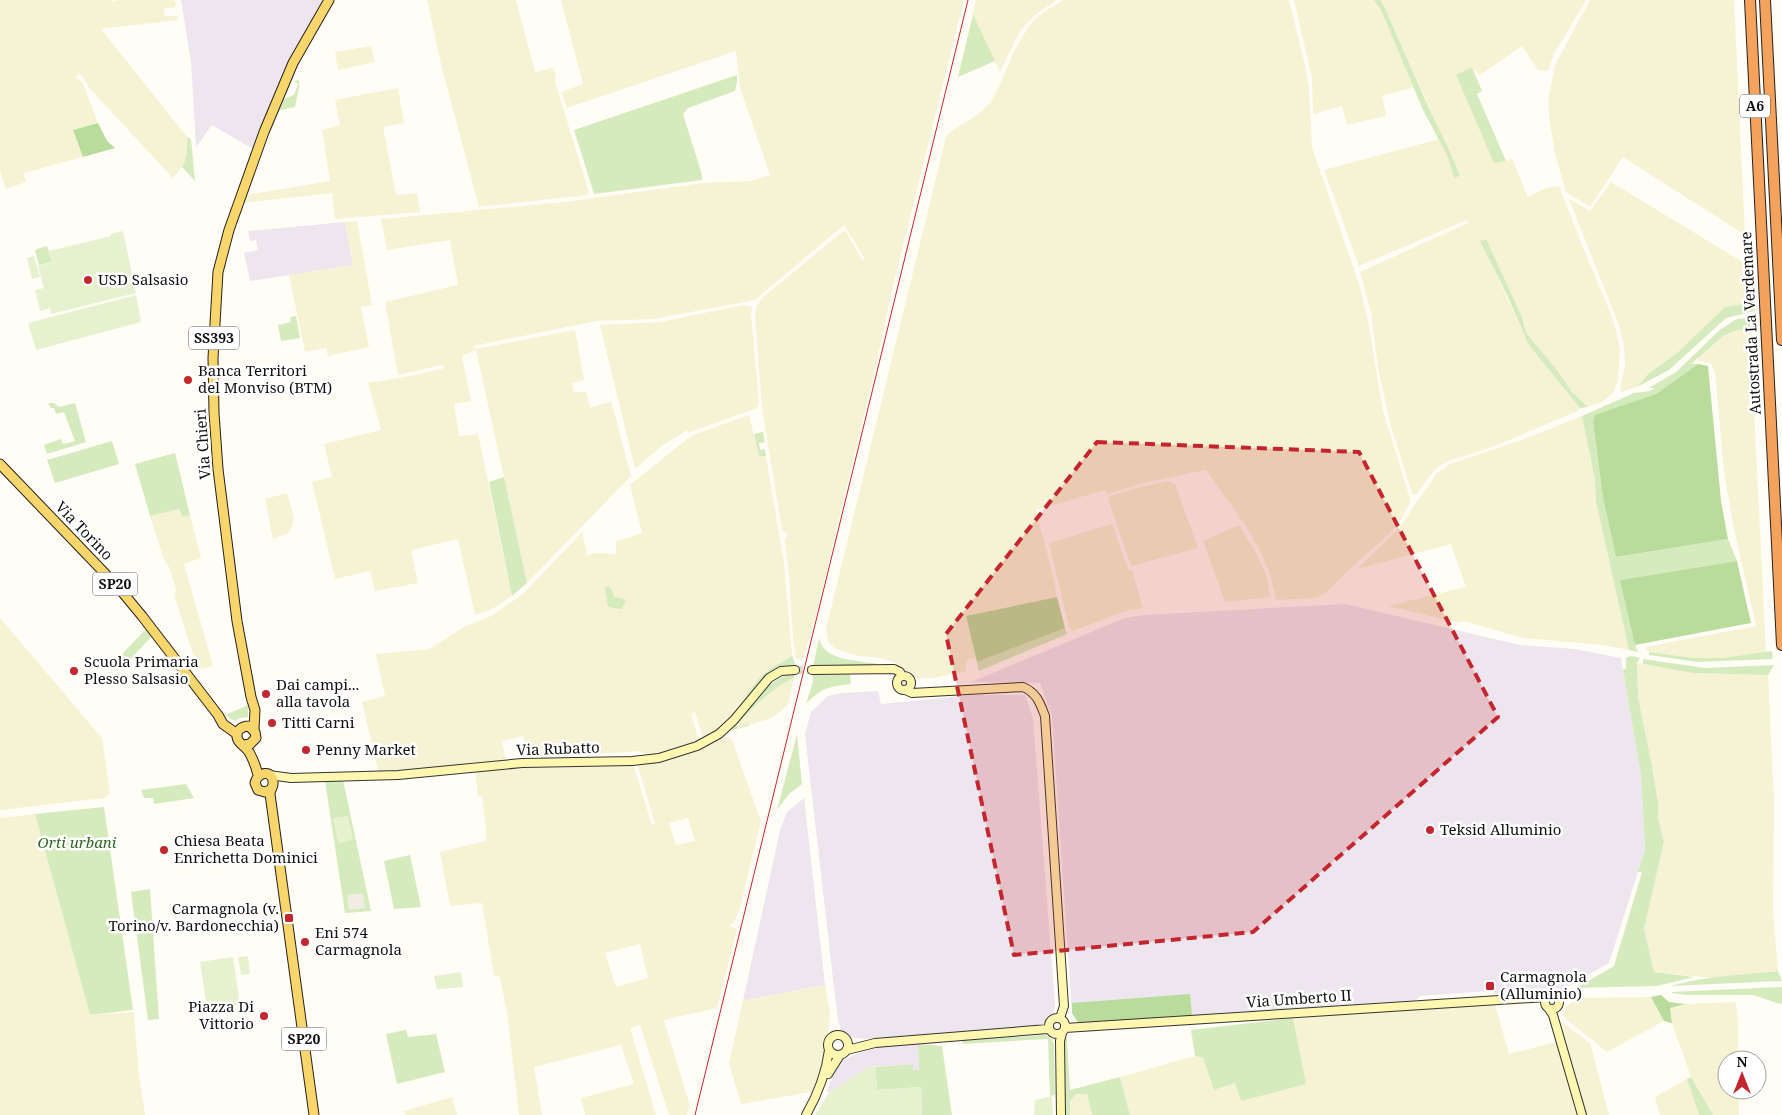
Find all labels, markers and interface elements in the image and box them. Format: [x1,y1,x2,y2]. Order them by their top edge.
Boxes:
road number: A6 [1740,94,1770,118]
street label: Autostrada La Verdemare [1735,231,1765,415]
place label: USD Salsasio [98,269,188,289]
marker: USD Salsasio [82,274,94,286]
road number: SS393 [189,326,239,349]
place label: Banca Territori del Monviso (BTM) [198,360,332,397]
marker: Banca Territori del Monviso (BTM) [182,374,194,386]
street label: Via Chieri [190,408,214,480]
street label: Via Torino [52,497,118,564]
road number: SP20 [92,572,138,596]
place label: Scuola Primaria Plesso Salsasio [84,651,199,688]
marker: Scuola Primaria Plesso Salsasio [68,665,80,677]
place label: Dai campi... alla tavola [276,674,359,711]
marker: Dai campi... alla tavola [260,688,272,700]
place label: Titti Carni [282,712,355,732]
marker: Titti Carni [266,717,278,729]
street label: Via Rubatto [516,737,600,759]
place label: Penny Market [316,739,416,759]
marker: Penny Market [300,744,312,756]
place label: Teksid Alluminio [1440,819,1561,839]
marker: Teksid Alluminio [1424,824,1436,836]
place label: Chiesa Beata Enrichetta Dominici [174,830,318,867]
park label: Orti urbani [38,832,117,852]
marker: Chiesa Beata Enrichetta Dominici [158,844,170,856]
place label: Carmagnola (v. Torino/v. Bardonecchia) [108,898,279,935]
marker: Carmagnola (v. Torino/v. Bardonecchia) [283,912,295,924]
place label: Eni 574 Carmagnola [315,922,402,959]
marker: Eni 574 Carmagnola [299,936,311,948]
place label: Carmagnola (Alluminio) [1500,966,1587,1003]
marker: Carmagnola (Alluminio) [1484,980,1496,992]
street label: Via Umberto II [1246,984,1352,1012]
place label: Piazza Di Vittorio [188,996,254,1033]
marker: Piazza Di Vittorio [258,1010,270,1022]
road number: SP20 [282,1028,326,1050]
north arrow [1717,1050,1767,1100]
text: N [1736,1052,1748,1071]

